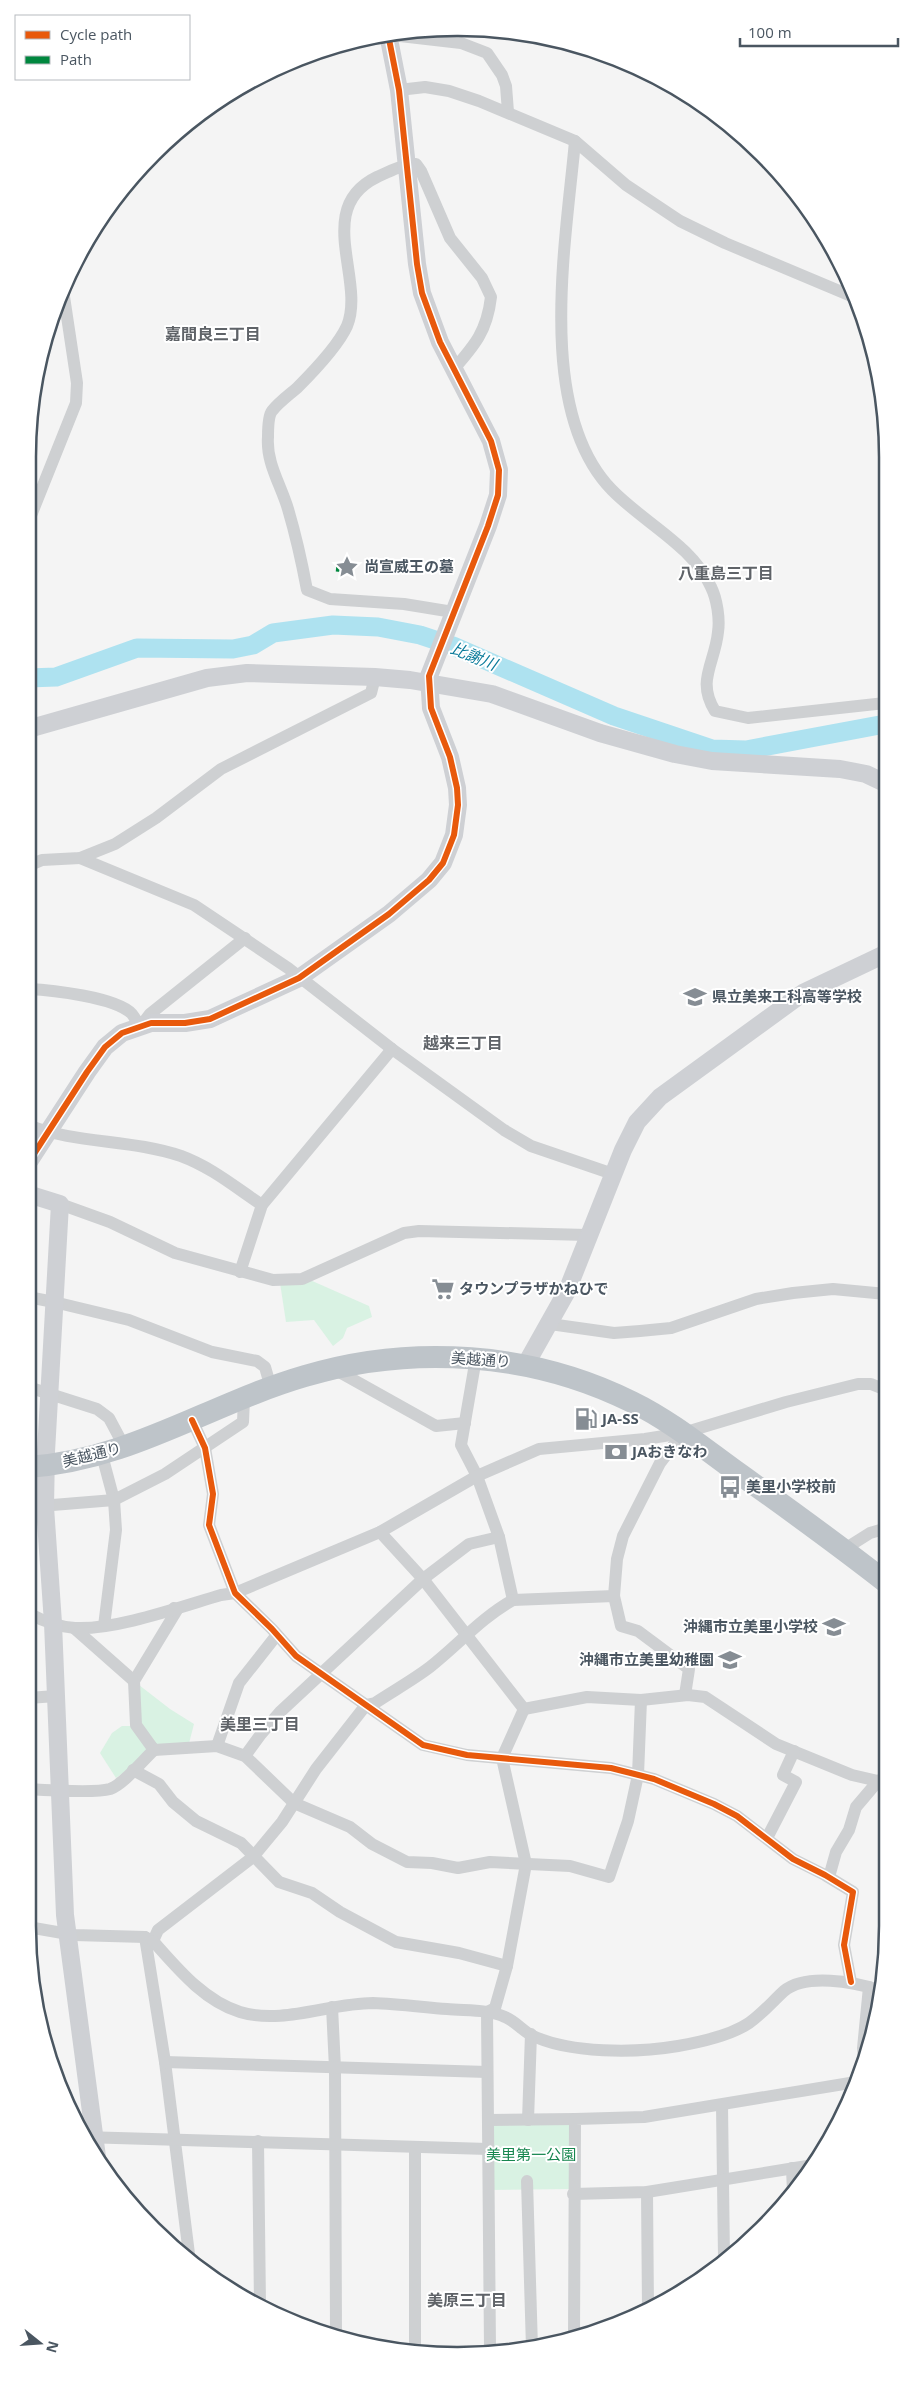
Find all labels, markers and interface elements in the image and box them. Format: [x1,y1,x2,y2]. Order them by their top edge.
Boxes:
legend [15,15,190,80]
scale bar [740,15,898,47]
text: 100 m [748,22,792,42]
text: Cycle path [60,24,132,44]
text: Path [60,49,92,69]
district label: 嘉間良三丁目 [165,323,261,345]
place icon: 尚宣威王の墓 [334,554,360,580]
place label: 尚宣威王の墓 [364,556,454,576]
district label: 八重島三丁目 [678,562,774,584]
water label: 比謝川 [448,637,502,676]
school or university icon: 県立美来工科高等学校 [682,984,708,1010]
place label: 県立美来工科高等学校 [712,986,862,1006]
district label: 越来三丁目 [423,1032,503,1054]
supermarket icon: タウンプラザかねひで [430,1276,456,1302]
place label: タウンプラザかねひで [459,1278,609,1298]
street label: 美越通り [450,1347,512,1371]
fuel station icon: JA-SS [573,1406,599,1432]
place label: JA-SS [600,1408,639,1428]
street label: 美越通り [60,1437,123,1471]
bank icon: JAおきなわ [603,1439,629,1465]
place label: JAおきなわ [630,1441,707,1461]
bus stop icon: 美里小学校前 [717,1474,743,1500]
place label: 美里小学校前 [746,1476,836,1496]
school or university icon: 沖縄市立美里小学校 [821,1614,847,1640]
place label: 沖縄市立美里小学校 [683,1616,818,1636]
school or university icon: 沖縄市立美里幼稚園 [717,1647,743,1673]
place label: 沖縄市立美里幼稚園 [579,1649,714,1669]
district label: 美里三丁目 [220,1713,300,1735]
park label: 美里第一公園 [486,2144,576,2164]
district label: 美原三丁目 [427,2289,507,2311]
north arrow [15,2318,65,2368]
text: N [42,2339,64,2355]

